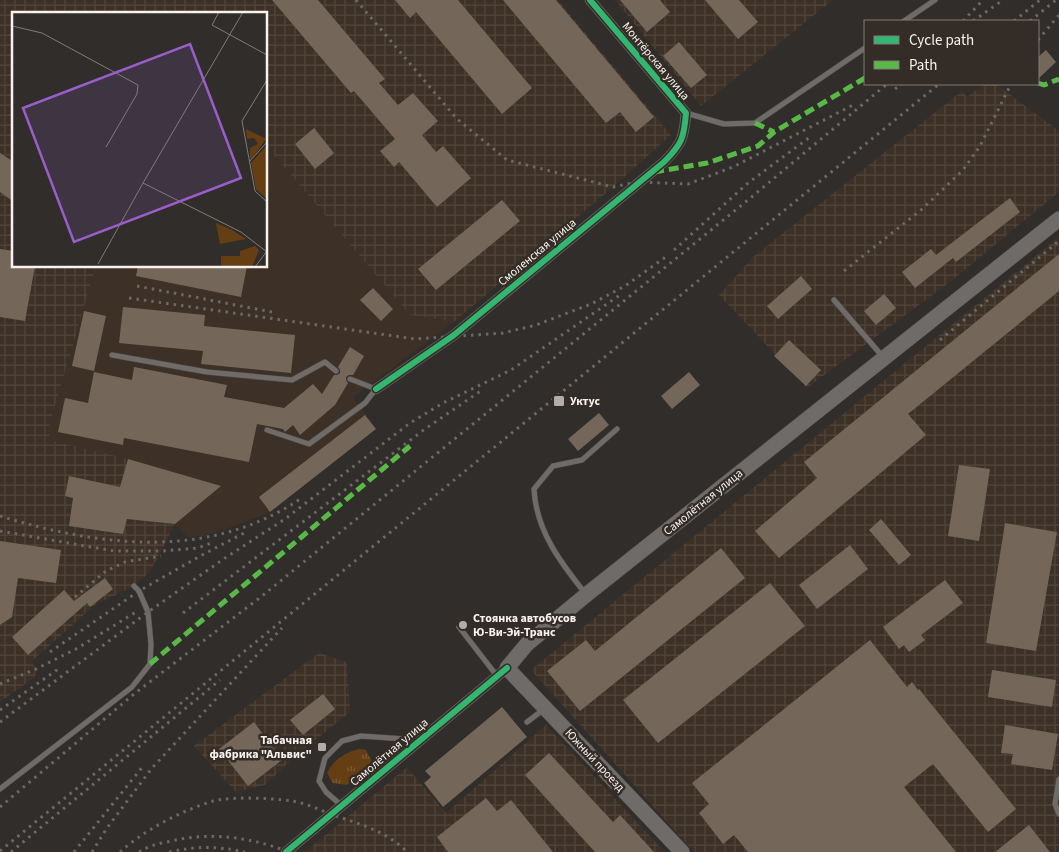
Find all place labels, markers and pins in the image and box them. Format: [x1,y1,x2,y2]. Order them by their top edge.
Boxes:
place label: Уктус [570,393,601,410]
marker: Уктус [552,394,566,408]
place label: Стоянка автобусов Ю-Ви-Эй-Транс [473,610,576,641]
marker: Стоянка автобусов Ю-Ви-Эй-Транс [457,619,469,631]
place label: Табачная фабрика "Альвис" [210,732,312,763]
marker: Табачная фабрика "Альвис" [316,741,328,753]

